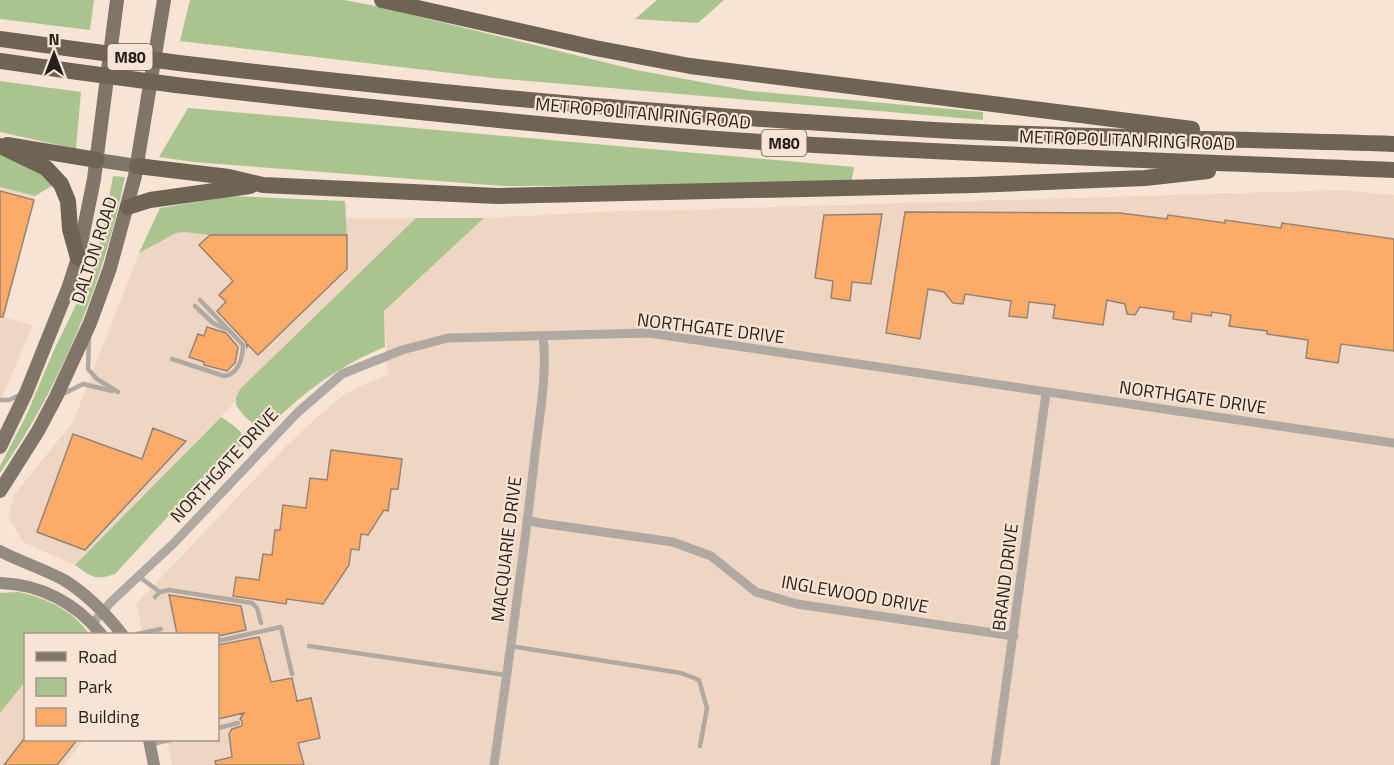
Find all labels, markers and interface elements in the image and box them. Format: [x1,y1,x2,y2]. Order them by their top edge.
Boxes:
north arrow [24,24,84,84]
text: N [48,27,60,51]
road number: M80 [108,44,152,70]
street label: METROPOLITAN RING ROAD [534,90,752,136]
street label: METROPOLITAN RING ROAD [1018,123,1236,157]
road number: M80 [762,130,806,156]
street label: DALTON ROAD [64,193,124,307]
street label: NORTHGATE DRIVE [636,306,786,350]
street label: NORTHGATE DRIVE [1118,373,1268,421]
street label: NORTHGATE DRIVE [163,401,285,529]
street label: MACQUARIE DRIVE [484,475,528,623]
street label: BRAND DRIVE [985,522,1025,632]
street label: INGLEWOOD DRIVE [779,568,931,620]
legend [24,633,219,741]
text: Road [78,643,117,670]
text: Park [78,673,113,700]
text: Building [78,703,139,730]

